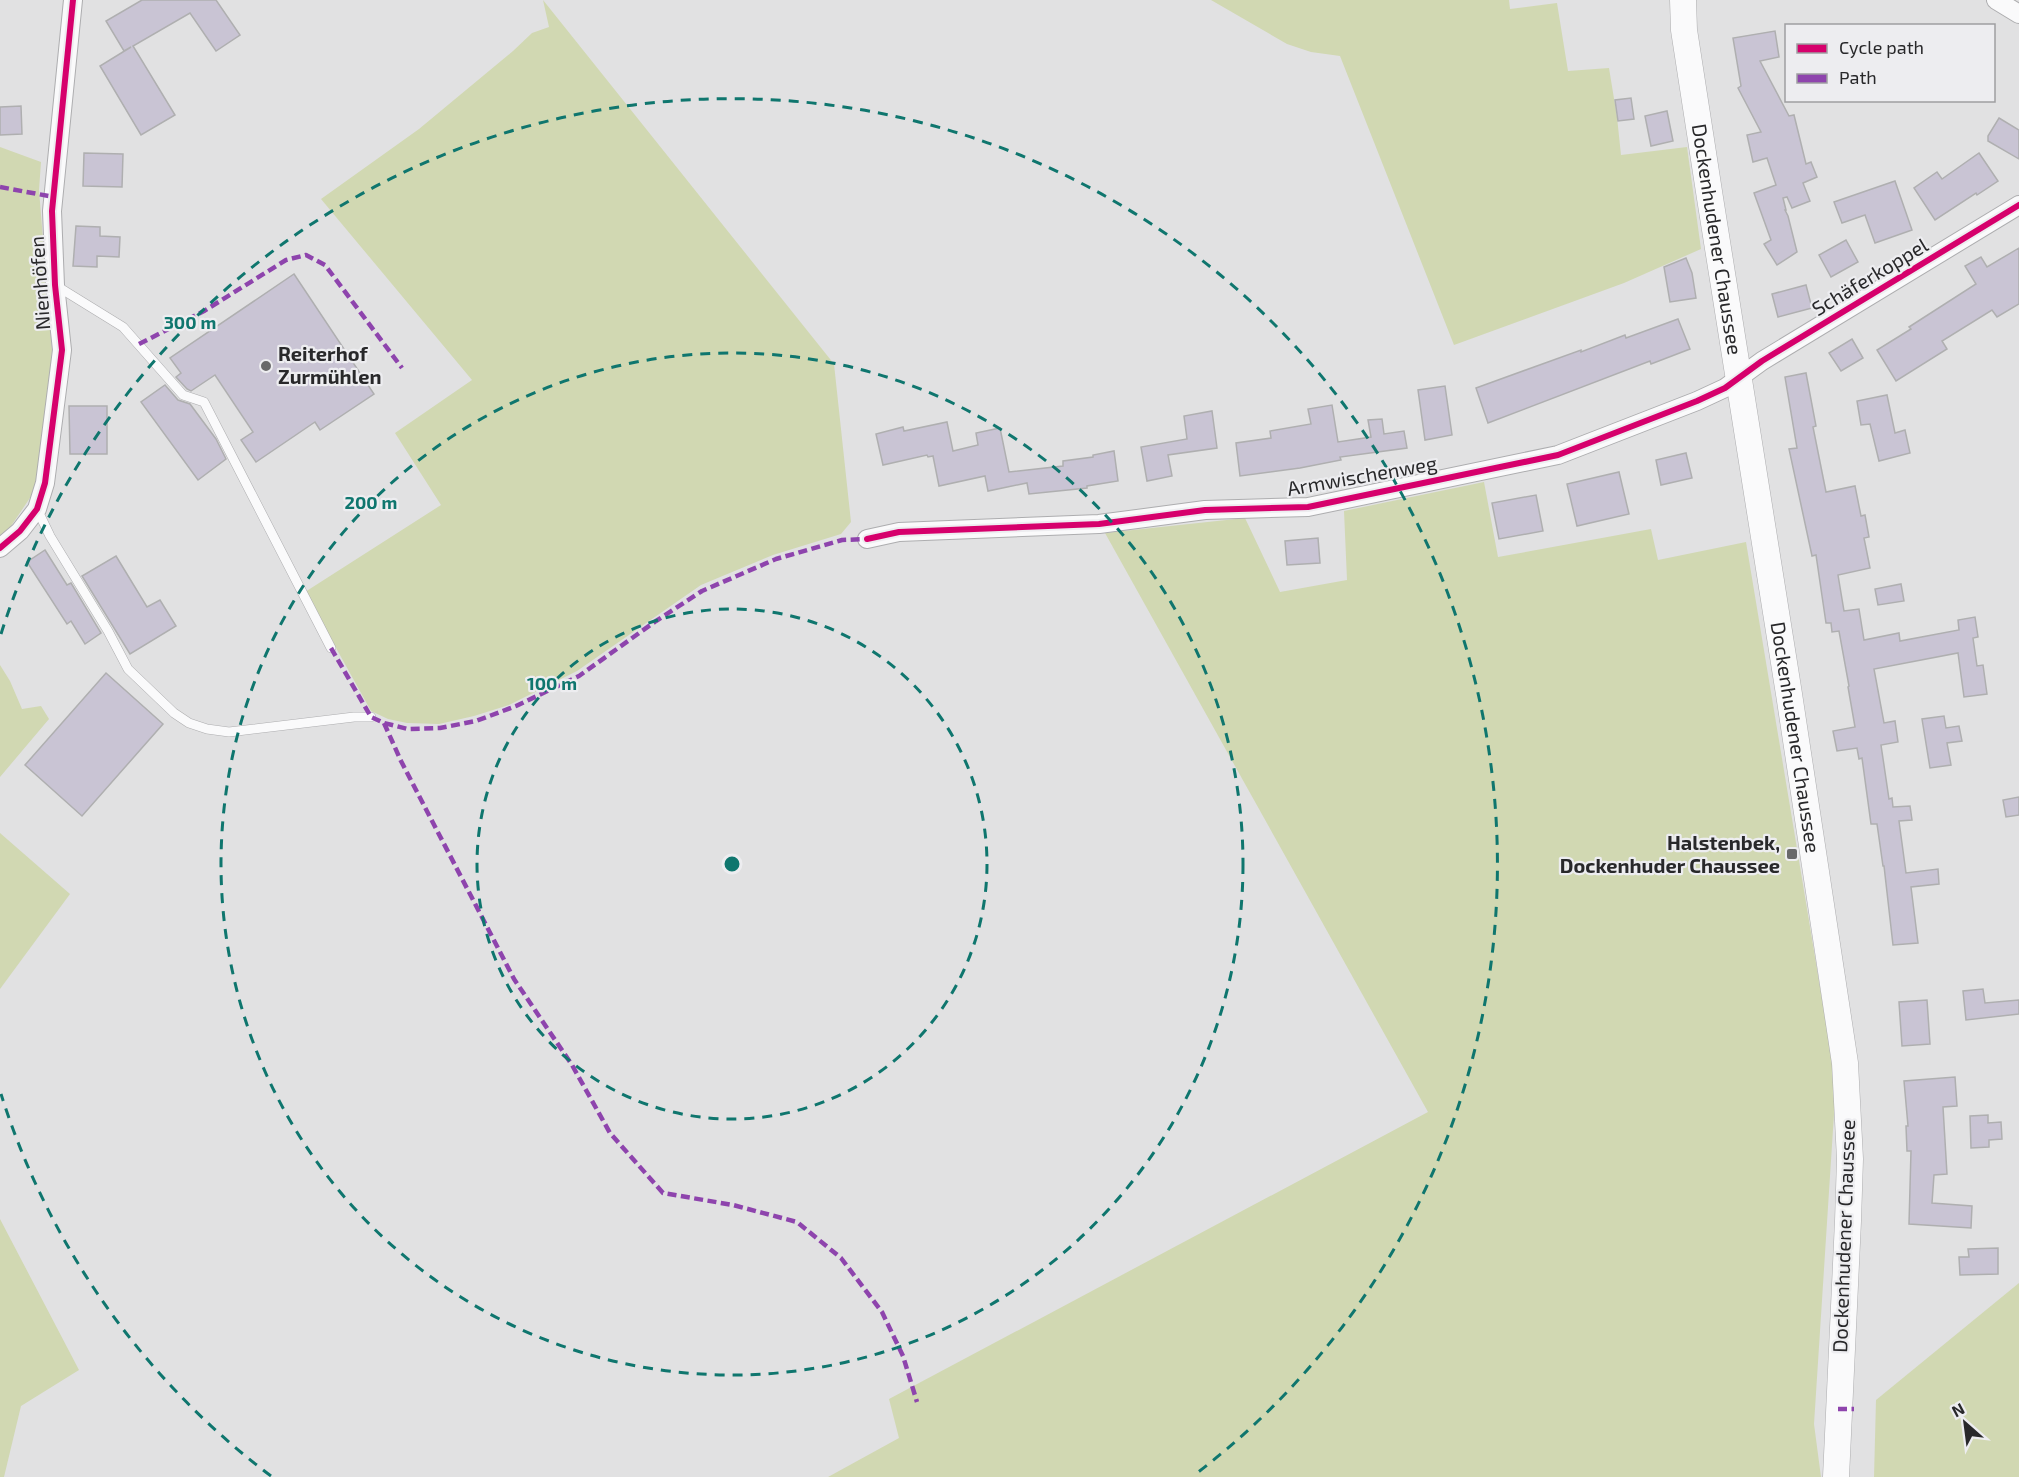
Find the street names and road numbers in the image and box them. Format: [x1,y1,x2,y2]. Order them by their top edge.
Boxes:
street label: Dockenhudener Chaussee [1688,122,1748,357]
street label: Schäferkoppel [1807,232,1932,320]
street label: Nienhöfen [24,235,54,331]
street label: Armwischenweg [1285,450,1439,500]
street label: Dockenhudener Chaussee [1767,620,1826,854]
street label: Dockenhudener Chaussee [1827,1119,1859,1353]

